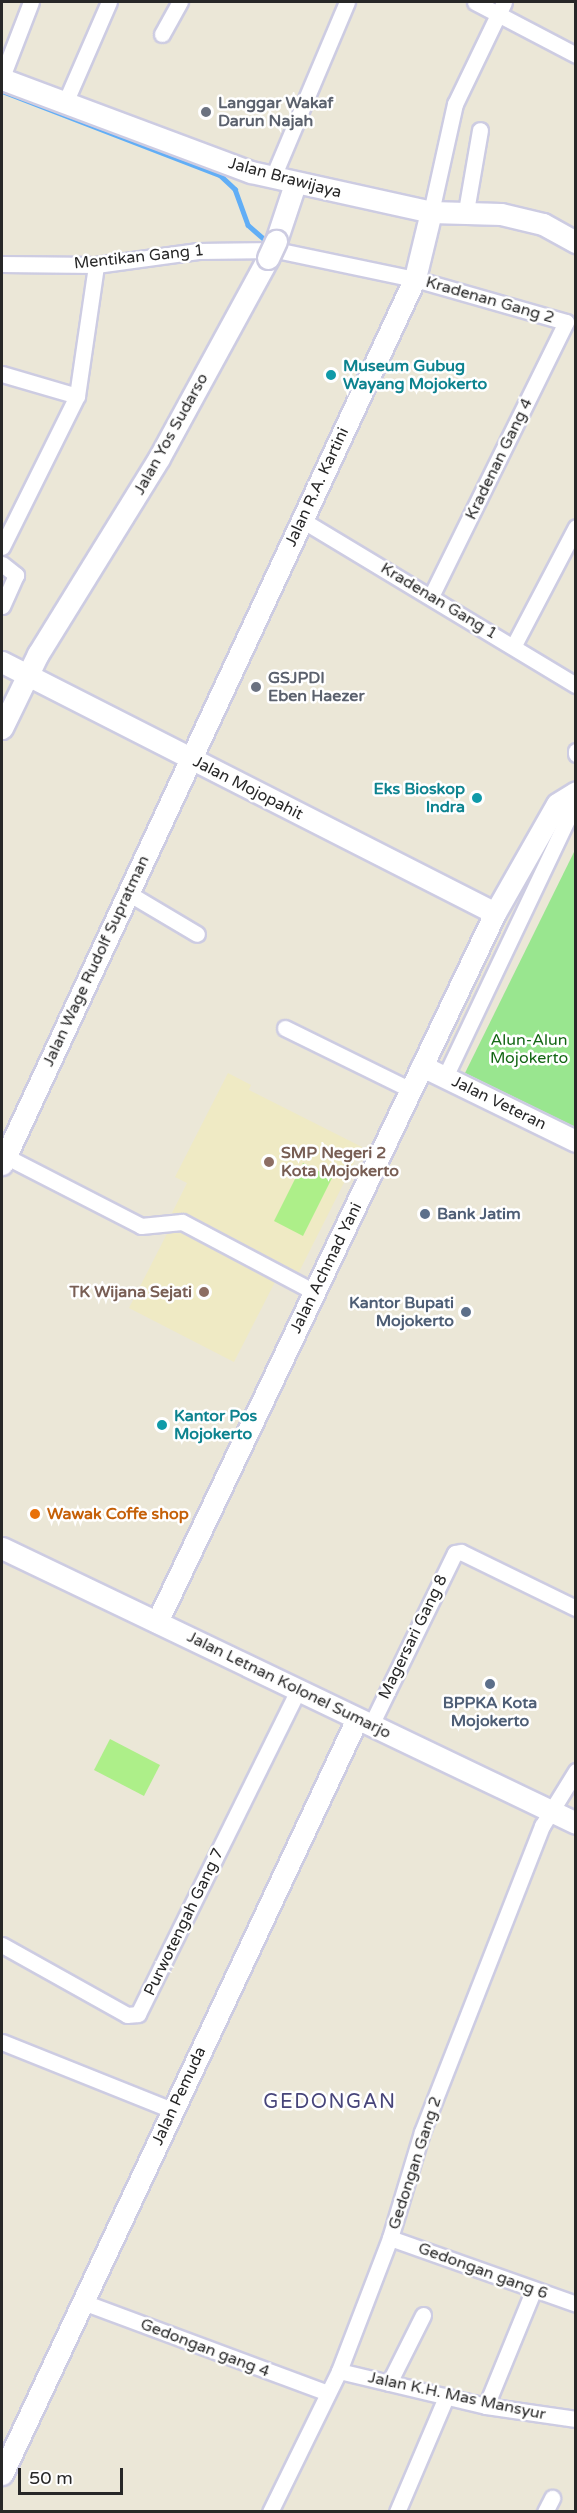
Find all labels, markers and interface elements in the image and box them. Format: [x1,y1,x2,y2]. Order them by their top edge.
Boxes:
place label: Langgar Wakaf Darun Najah [218,93,333,131]
marker: Langgar Wakaf Darun Najah [199,105,213,119]
street label: Jalan Brawijaya [226,154,344,202]
street label: Mentikan Gang 1 [73,241,205,273]
street label: Kradenan Gang 2 [424,272,556,328]
place label: Museum Gubug Wayang Mojokerto [343,356,487,394]
marker: Museum Gubug Wayang Mojokerto [324,368,338,382]
street label: Jalan Yos Sudarso [130,370,212,498]
street label: Kradenan Gang 4 [461,395,537,523]
street label: Jalan R.A. Kartini [281,425,353,549]
street label: Kradenan Gang 1 [377,559,501,643]
place label: GSJPDI Eben Haezer [268,668,365,706]
marker: GSJPDI Eben Haezer [249,680,263,694]
street label: Jalan Mojopahit [190,752,306,824]
place label: Eks Bioskop Indra [374,779,465,817]
marker: Eks Bioskop Indra [470,791,484,805]
street label: Jalan Wage Rudolf Supratman [39,853,153,1069]
park label: Alun-Alun Mojokerto [490,1030,568,1068]
street label: Jalan Veteran [449,1072,549,1134]
place label: SMP Negeri 2 Kota Mojokerto [281,1143,399,1181]
marker: SMP Negeri 2 Kota Mojokerto [262,1155,276,1169]
street label: Jalan Achmad Yani [286,1200,366,1336]
place label: Bank Jatim [437,1204,521,1224]
marker: Bank Jatim [418,1207,432,1221]
place label: TK Wijana Sejati [70,1282,192,1302]
marker: TK Wijana Sejati [197,1285,211,1299]
place label: Kantor Bupati Mojokerto [349,1293,454,1331]
marker: Kantor Bupati Mojokerto [459,1305,473,1319]
place label: Kantor Pos Mojokerto [174,1406,257,1444]
marker: Kantor Pos Mojokerto [155,1418,169,1432]
place label: Wawak Coffe shop [47,1504,189,1524]
marker: Wawak Coffe shop [28,1507,42,1521]
street label: Magersari Gang 8 [375,1572,451,1702]
street label: Jalan Letnan Kolonel Sumarjo [184,1627,394,1743]
marker: BPPKA Kota Mojokerto [483,1677,497,1691]
place label: BPPKA Kota Mojokerto [443,1693,537,1731]
street label: Purwotengah Gang 7 [140,1845,228,1999]
street label: Jalan Pemuda [148,2044,210,2148]
district label: GEDONGAN [263,2090,397,2114]
street label: Gedongan Gang 2 [384,2094,446,2232]
street label: Gedongan gang 6 [415,2239,551,2303]
street label: Gedongan gang 4 [138,2315,272,2381]
street label: Jalan K.H. Mas Mansyur [366,2368,548,2424]
scale bar [21,2456,126,2494]
text: 50 m [29,2467,73,2489]

